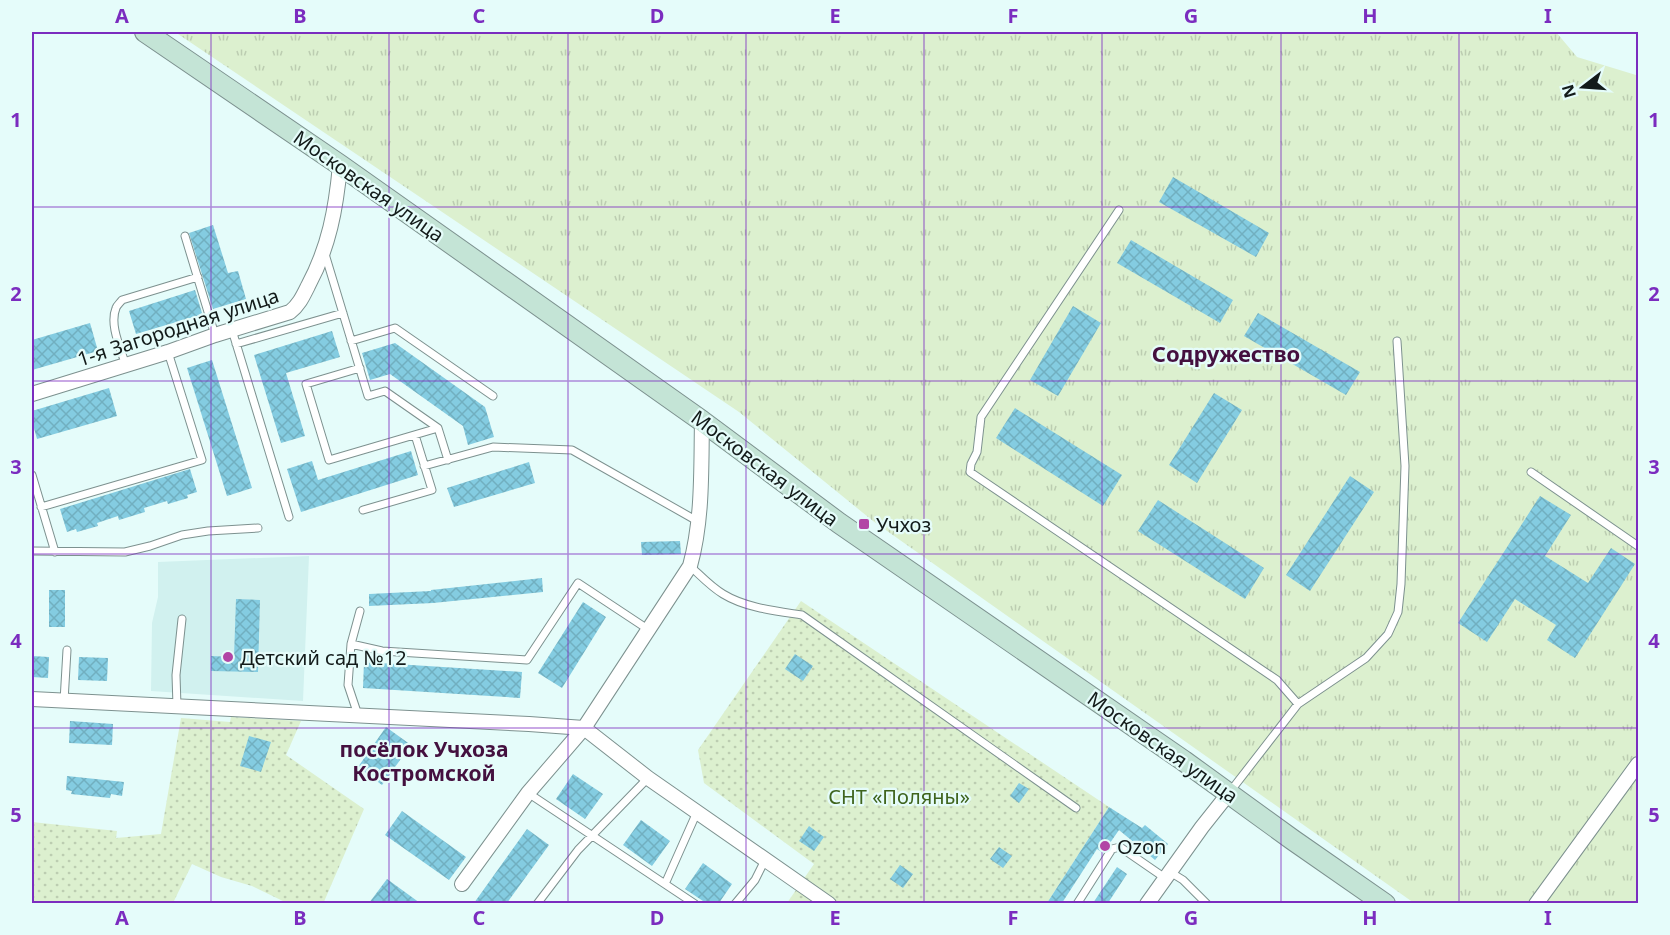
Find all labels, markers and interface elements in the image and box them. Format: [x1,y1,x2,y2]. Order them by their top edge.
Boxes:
text: A [115,2,129,29]
text: B [293,2,307,29]
text: C [473,2,486,29]
text: D [650,2,664,29]
text: E [829,2,841,29]
text: F [1008,2,1018,29]
text: G [1184,2,1198,29]
text: H [1362,2,1378,29]
text: I [1544,2,1552,29]
north arrow [1553,57,1613,117]
text: N [1556,82,1581,101]
text: 1 [10,106,22,133]
text: 1 [1648,106,1660,133]
street label: Московская улица [288,124,450,248]
text: 2 [10,280,22,307]
text: 2 [1648,280,1660,307]
street label: 1-я Загородная улица [74,282,282,372]
district label: Содружество [1152,338,1300,368]
street label: Московская улица [686,404,844,532]
text: 3 [10,453,22,480]
text: 3 [1648,453,1660,480]
place label: Учхоз [876,511,931,538]
marker: Учхоз [857,517,871,531]
text: 4 [10,627,22,654]
text: 4 [1648,627,1660,654]
place label: Детский сад №12 [240,644,407,671]
marker: Детский сад №12 [221,650,235,664]
street label: Московская улица [1082,685,1244,809]
district label: посёлок Учхоза Костромской [340,735,508,787]
park label: СНТ «Поляны» [828,783,970,810]
text: 5 [10,801,22,828]
text: 5 [1648,801,1660,828]
place label: Ozon [1117,833,1166,860]
marker: Ozon [1098,839,1112,853]
text: A [115,904,129,931]
text: B [293,904,307,931]
text: C [473,904,486,931]
text: D [650,904,664,931]
text: E [829,904,841,931]
text: F [1008,904,1018,931]
text: G [1184,904,1198,931]
text: H [1362,904,1378,931]
text: I [1544,904,1552,931]

